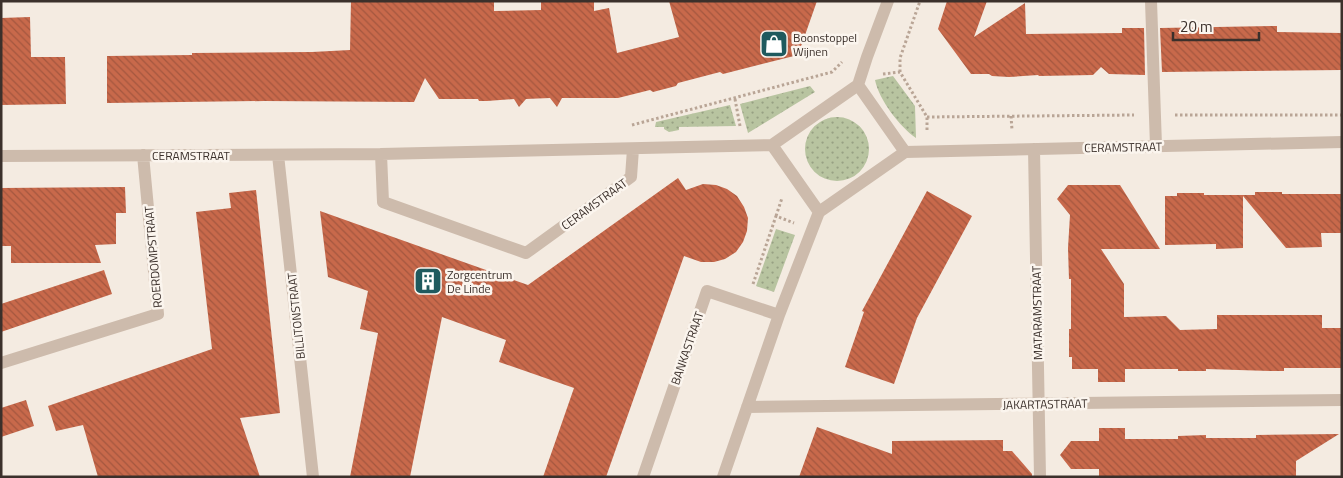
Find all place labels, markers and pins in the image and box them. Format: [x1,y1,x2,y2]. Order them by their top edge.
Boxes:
place label: Boonstoppel Wijnen [793,28,857,61]
shop icon: Boonstoppel Wijnen [759,29,789,59]
place label: Zorgcentrum De Linde [447,265,512,298]
building icon: Zorgcentrum De Linde [413,266,443,296]

